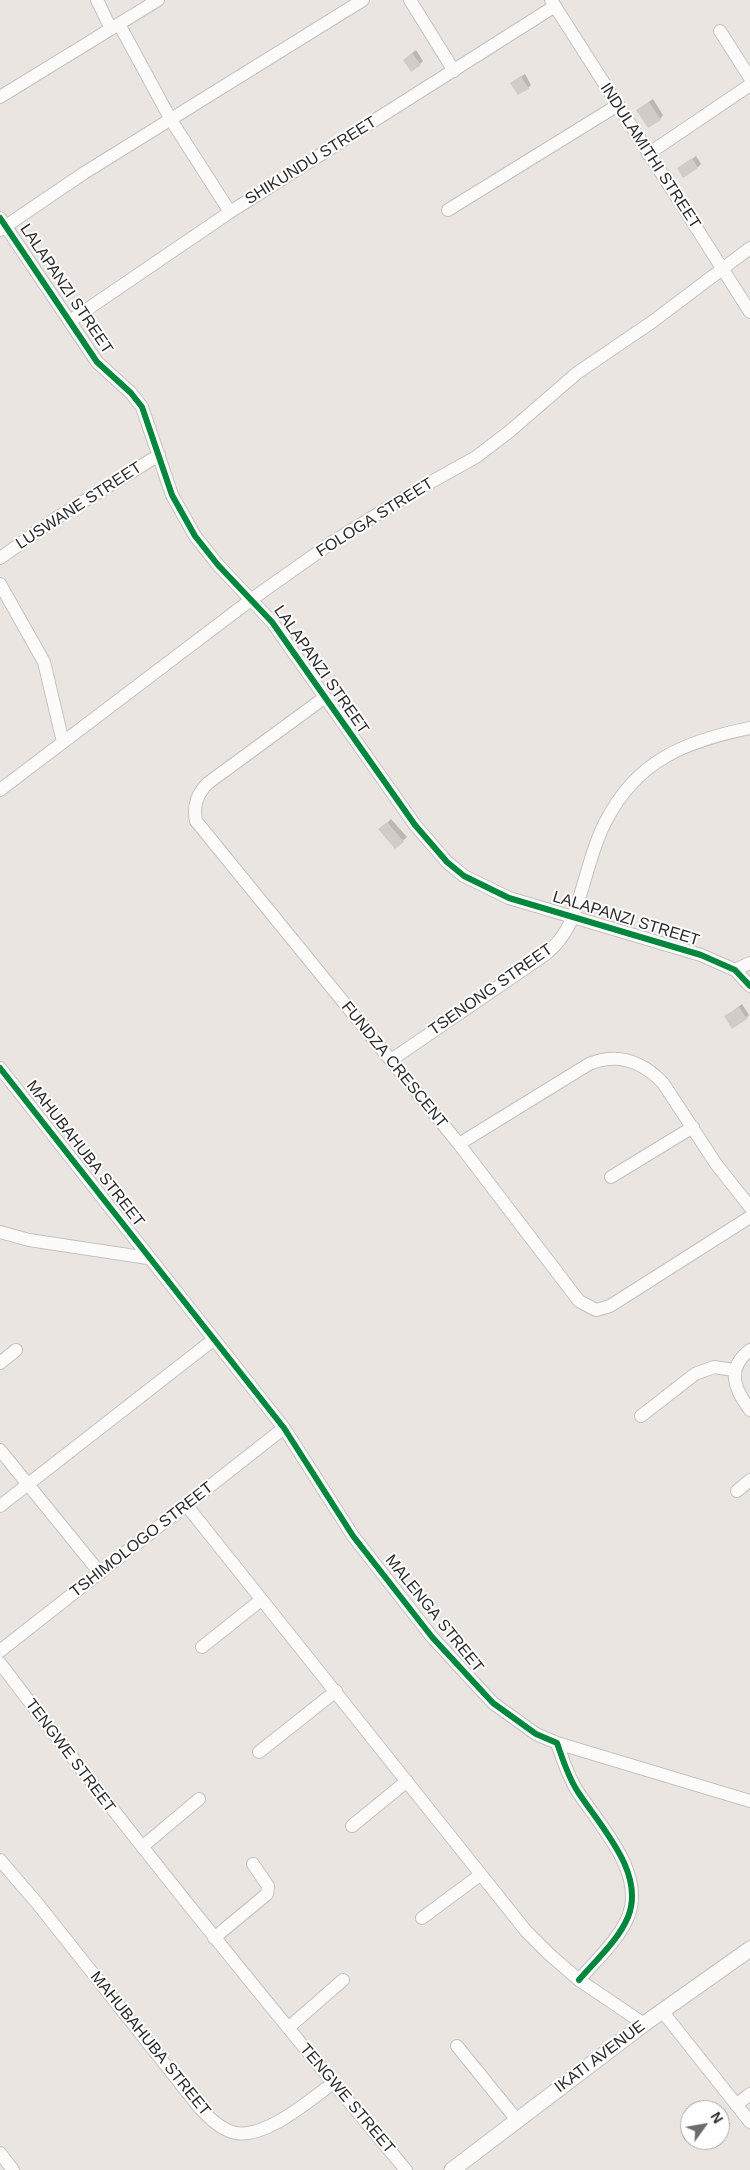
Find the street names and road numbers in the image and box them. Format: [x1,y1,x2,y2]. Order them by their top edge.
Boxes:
street label: INDULAMITHI STREET [596,80,704,232]
street label: SHIKUNDU STREET [242,113,380,209]
street label: LALAPANZI STREET [15,220,117,358]
street label: LUSWANE STREET [13,458,145,554]
street label: FOLOGA STREET [313,474,437,562]
street label: LALAPANZI STREET [269,602,373,738]
street label: LALAPANZI STREET [550,888,702,950]
street label: TSENONG STREET [425,940,557,1040]
street label: FUNDZA CRESCENT [337,998,451,1132]
street label: MAHUBAHUBA STREET [22,1077,148,1231]
street label: TSHIMOLOGO STREET [67,1478,217,1602]
street label: MALENGA STREET [381,1551,487,1677]
street label: TENGWE STREET [21,1695,119,1817]
street label: MAHUBAHUBA STREET [86,1968,214,2120]
street label: IKATI AVENUE [551,2017,649,2097]
street label: TENGWE STREET [295,2040,399,2158]

